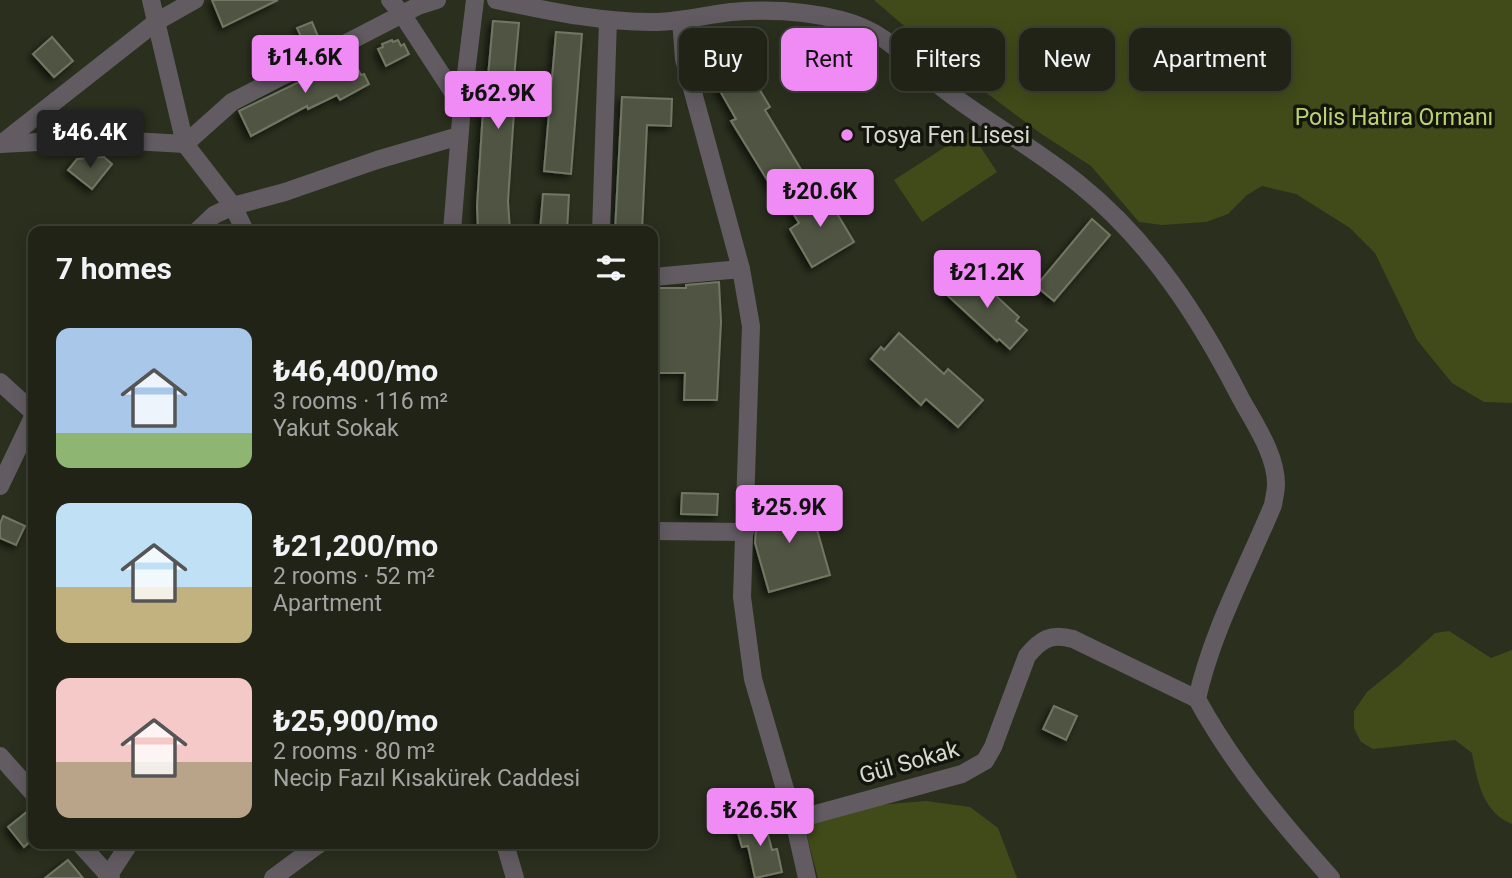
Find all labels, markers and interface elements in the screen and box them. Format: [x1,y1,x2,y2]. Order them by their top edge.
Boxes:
chip: Buy [679,28,767,91]
chip: Rent [781,28,877,91]
chip: Filters [891,28,1005,91]
chip: New [1019,28,1115,91]
chip: Apartment [1129,28,1291,91]
pin: ₺14.6K [248,36,362,95]
text: ₺14.6K [268,44,342,71]
pin: ₺62.9K [441,72,555,131]
text: ₺62.9K [461,80,535,107]
park label: Polis Hatıra Ormanı [1295,104,1493,131]
pin: ₺46.4K [33,110,147,170]
text: ₺46.4K [53,119,127,146]
place label: Tosya Fen Lisesi [861,122,1030,149]
marker: Tosya Fen Lisesi [839,127,855,143]
pin: ₺20.6K [763,170,877,229]
text: ₺20.6K [783,178,857,205]
icon: filters [592,249,630,287]
pin: ₺21.2K [930,250,1044,310]
text: 7 homes [56,251,172,286]
text: ₺21.2K [950,259,1024,286]
text: ₺46,400/mo [273,353,438,388]
icon: home [112,356,196,440]
text: 3 rooms · 116 m² [273,388,448,415]
text: Yakut Sokak [273,415,399,442]
pin: ₺25.9K [732,486,846,545]
text: ₺25.9K [752,494,826,521]
text: ₺21,200/mo [273,528,438,563]
icon: home [112,531,196,615]
text: 2 rooms · 52 m² [273,563,435,590]
text: Apartment [273,590,382,617]
text: ₺25,900/mo [273,703,438,738]
icon: home [112,706,196,790]
street label: Gül Sokak [856,735,962,790]
text: 2 rooms · 80 m² [273,738,435,765]
text: Necip Fazıl Kısakürek Caddesi [273,765,580,792]
pin: ₺26.5K [703,788,817,848]
text: ₺26.5K [723,797,797,824]

